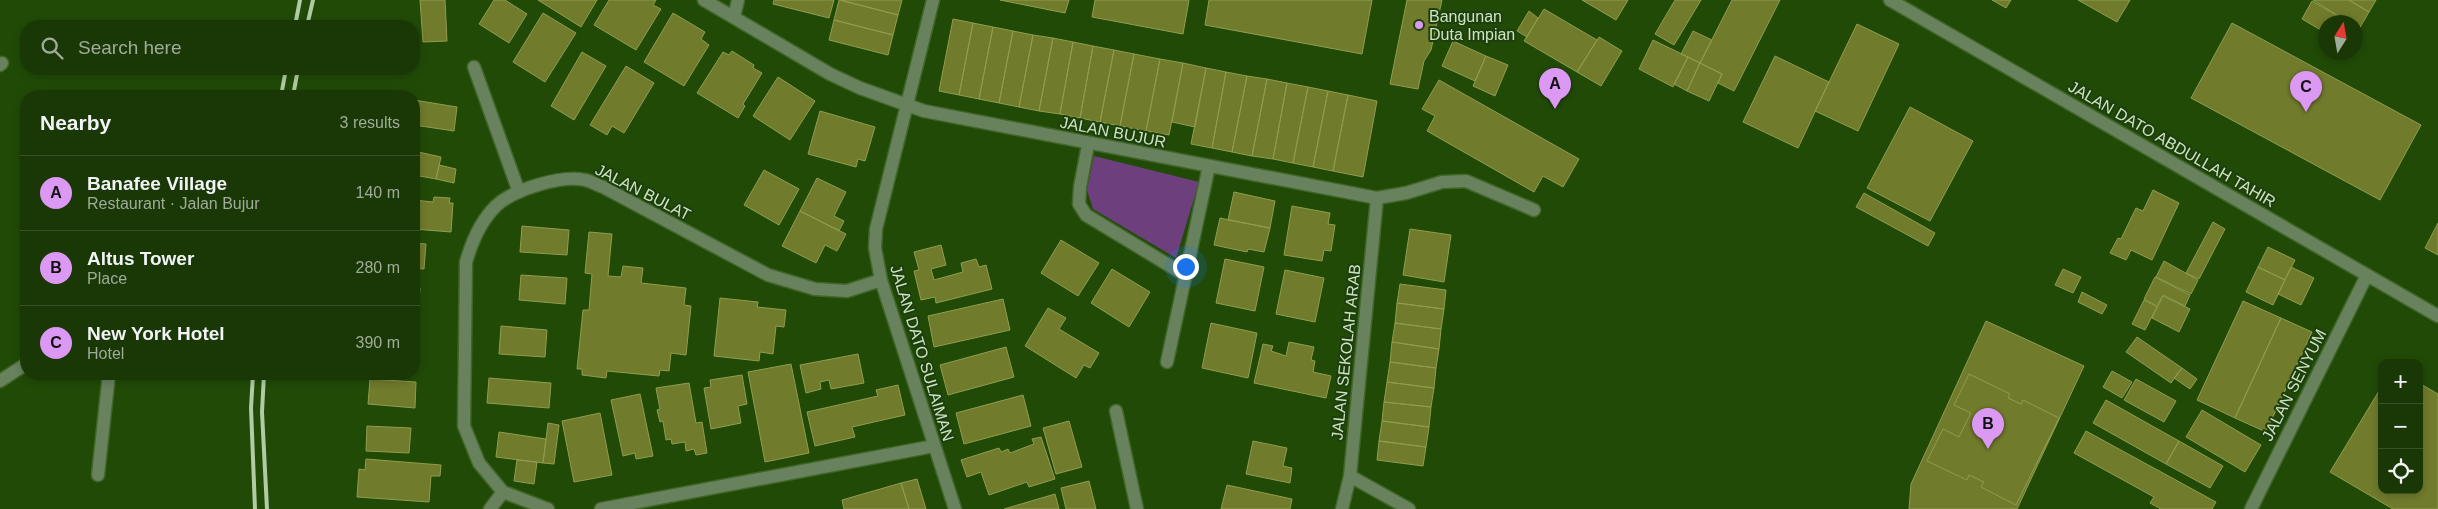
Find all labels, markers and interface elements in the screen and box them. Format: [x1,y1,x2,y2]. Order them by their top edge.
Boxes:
place label: Bangunan Duta Impian [1429,8,1515,43]
north arrow [2318,15,2363,60]
marker: Bangunan Duta Impian [1413,19,1425,31]
search box [20,20,420,75]
icon: search [38,34,66,62]
text: Search here [78,37,182,58]
pin: A [1539,68,1571,109]
pin: C [2290,71,2322,112]
street label: JALAN DATO ABDULLAH TAHIR [2065,78,2279,210]
text: Nearby [40,111,111,134]
street label: JALAN BUJUR [1059,113,1167,151]
text: 3 results [340,114,400,131]
street label: JALAN BULAT [593,161,694,223]
text: Banafee Village [87,173,227,194]
text: A [50,184,62,201]
text: 140 m [356,184,400,201]
text: Restaurant · Jalan Bujur [87,195,260,212]
text: Altus Tower [87,248,194,269]
your location [1173,254,1199,280]
text: B [50,259,62,276]
text: 280 m [356,259,400,276]
street label: JALAN DATO SULAIMAN [887,263,957,443]
street label: JALAN SEKOLAH ARAB [1328,263,1364,441]
text: Place [87,270,127,287]
text: New York Hotel [87,323,225,344]
street label: JALAN SENYUM [2259,326,2329,444]
text: C [50,334,62,351]
text: 390 m [356,334,400,351]
text: Hotel [87,345,124,362]
map controls [2378,359,2423,494]
button: + [2378,359,2423,404]
button: − [2378,404,2423,449]
pin: B [1972,408,2004,449]
button: locate [2378,449,2423,494]

